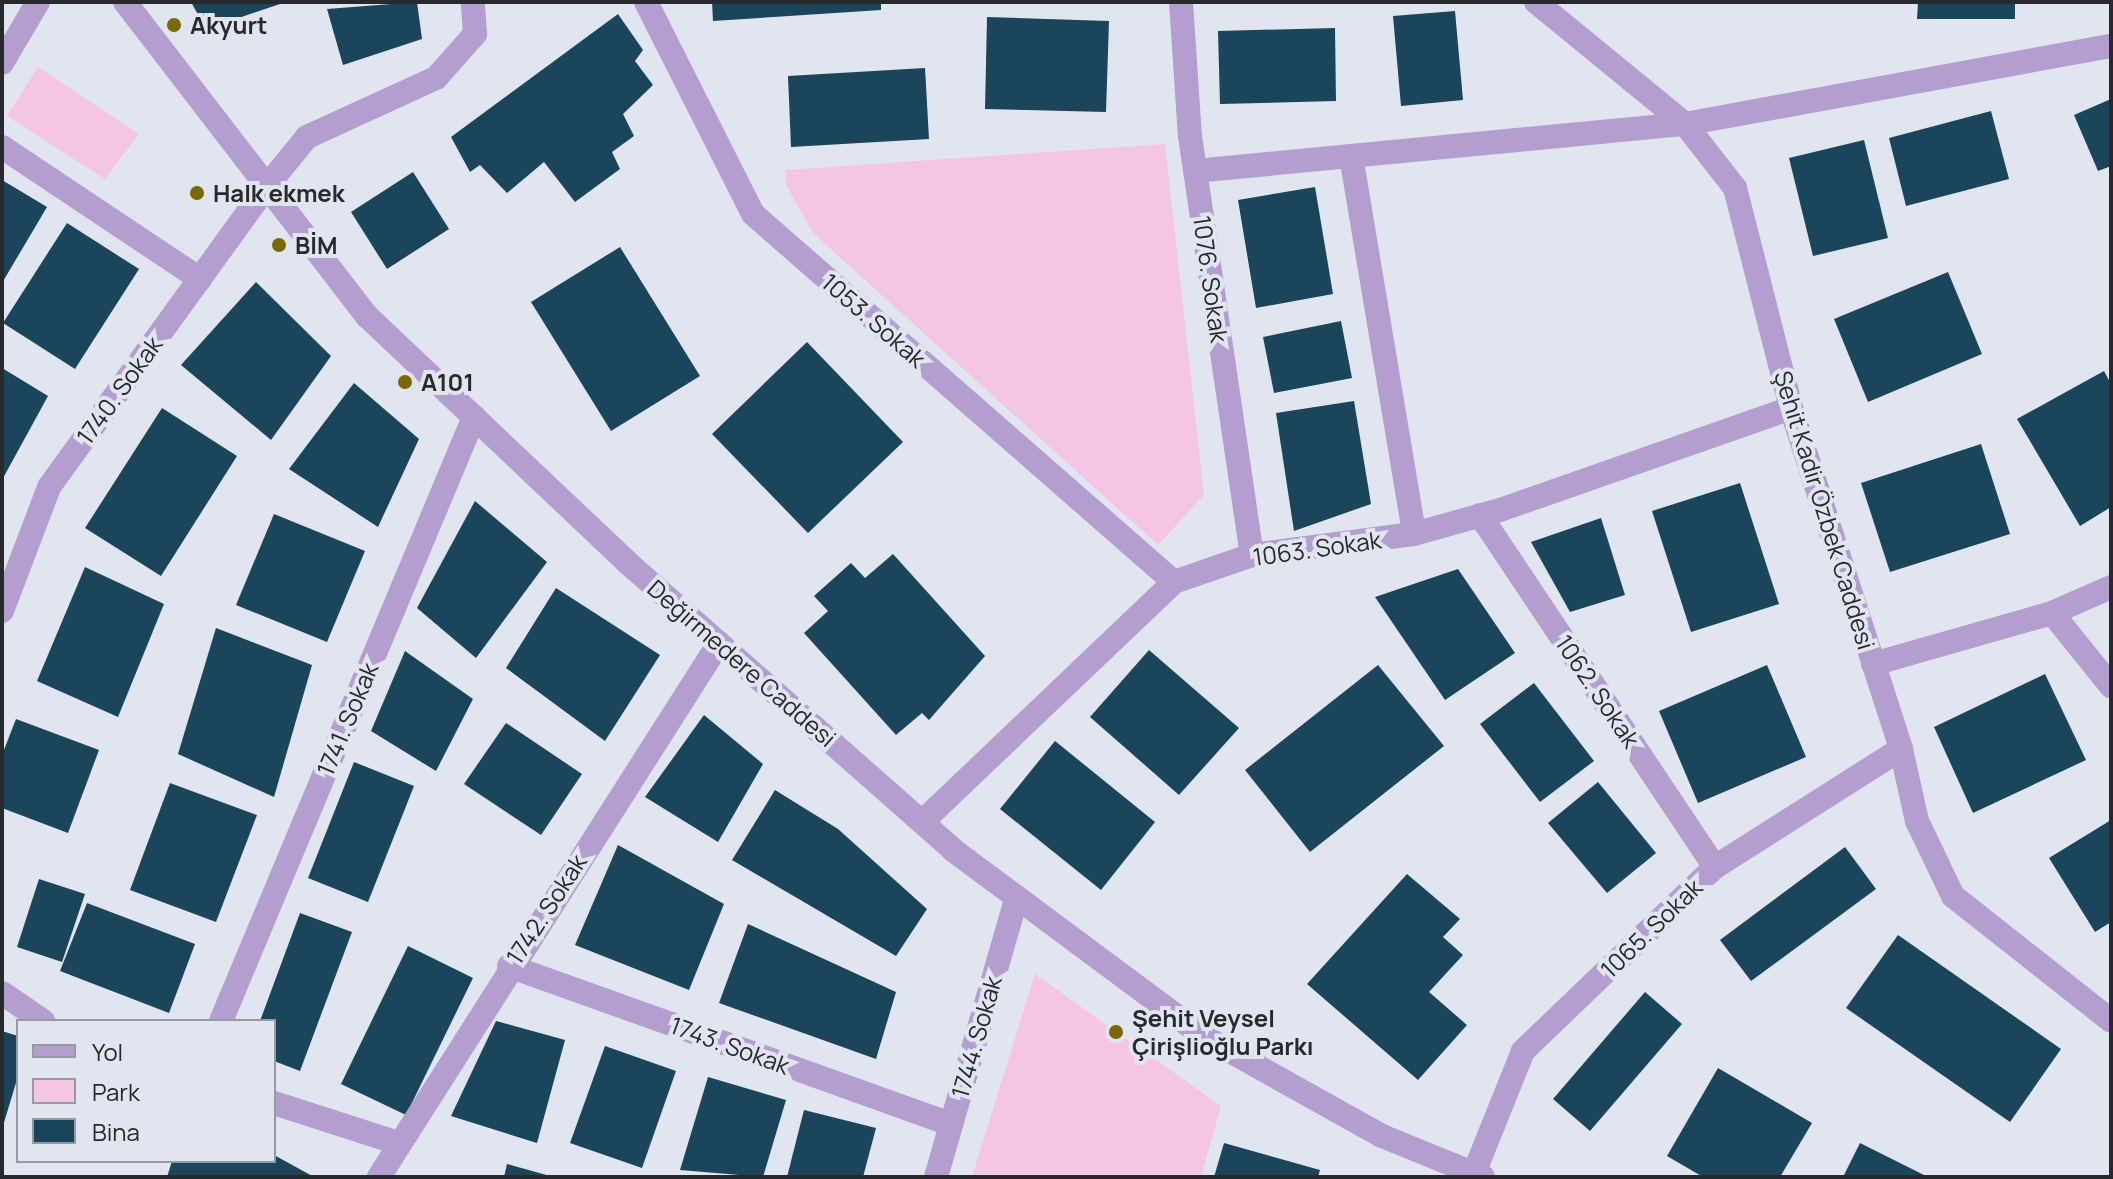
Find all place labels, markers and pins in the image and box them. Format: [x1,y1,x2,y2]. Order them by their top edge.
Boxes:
place label: Akyurt [190,11,267,39]
marker: Akyurt [165,16,183,34]
place label: Halk ekmek [213,179,345,207]
marker: Halk ekmek [188,184,206,202]
place label: BİM [295,231,337,259]
marker: BİM [270,236,288,254]
place label: A101 [421,368,474,396]
marker: A101 [396,373,414,391]
place label: Şehit Veysel Çirişlioğlu Parkı [1132,1004,1313,1060]
marker: Şehit Veysel Çirişlioğlu Parkı [1107,1023,1125,1041]

